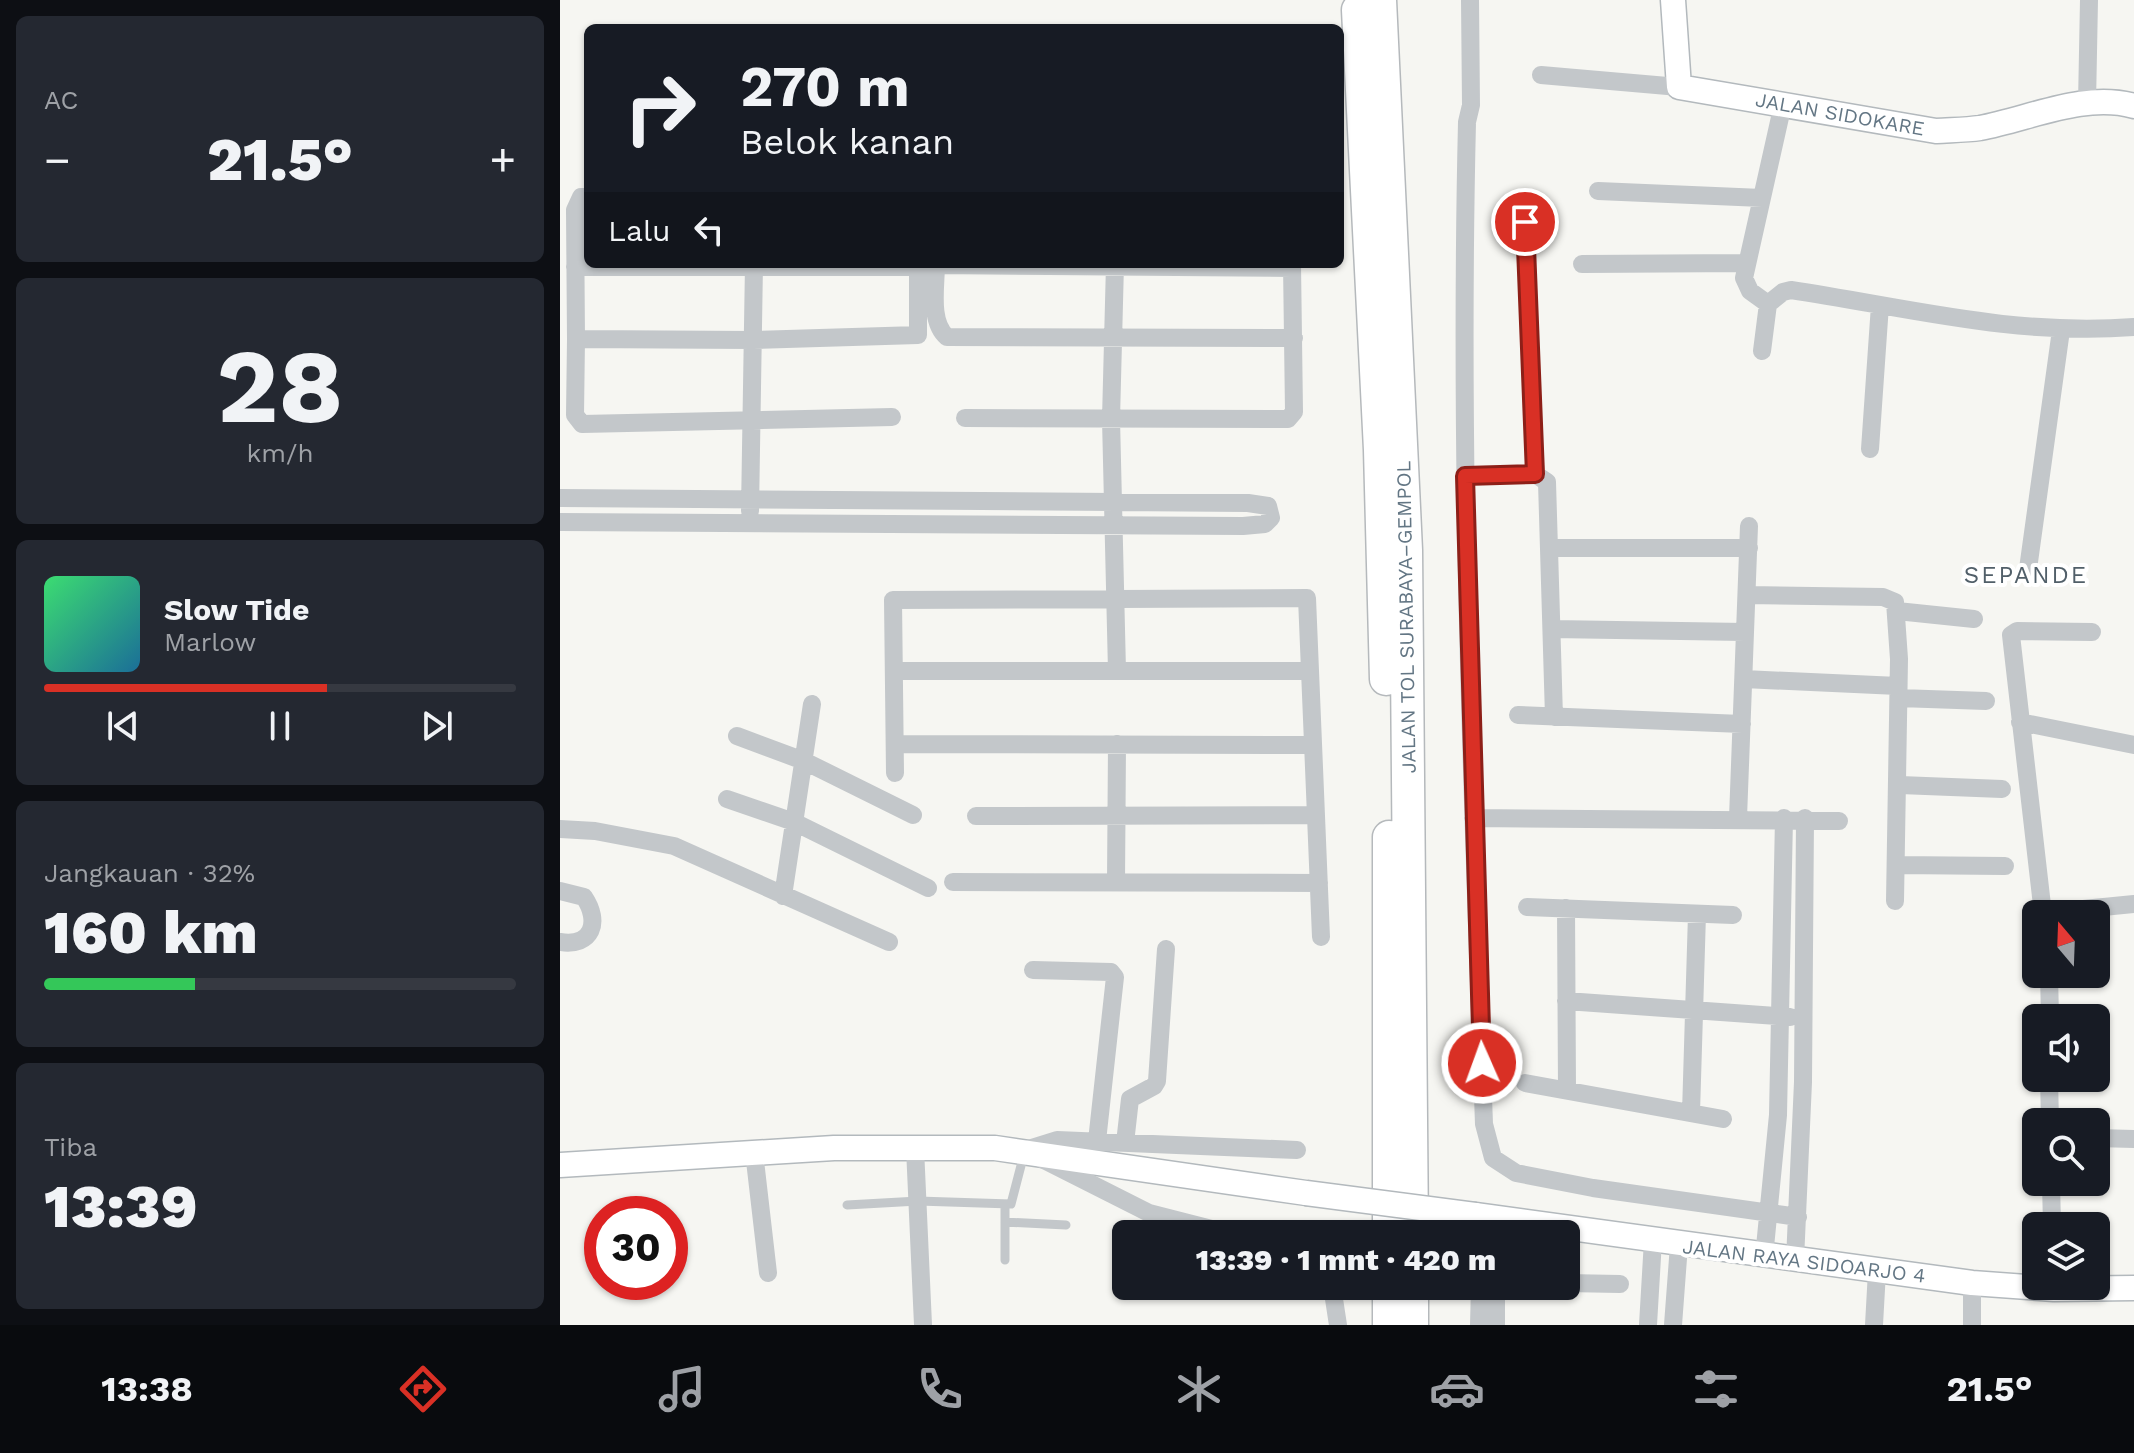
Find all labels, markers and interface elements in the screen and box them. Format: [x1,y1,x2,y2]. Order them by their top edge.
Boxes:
text: 270 m [740,54,910,120]
icon: right [608,56,712,160]
text: AC [44,85,78,115]
street label: JALAN SIDOKARE [1754,87,1926,141]
text: Belok kanan [740,121,954,163]
text: 21.5° [207,124,353,195]
text: − [44,134,71,186]
text: + [489,134,516,186]
pin [1491,188,1559,256]
icon: arrive [1503,200,1547,244]
icon: left [687,208,731,252]
text: Lalu [608,213,671,248]
text: 28 [216,325,344,447]
text: km/h [247,438,313,468]
street label: JALAN TOL SURABAYA–GEMPOL [1391,460,1421,774]
district label: SEPANDE [1964,561,2088,589]
text: Slow Tide [164,592,309,627]
text: Marlow [164,627,256,657]
icon: previous [101,704,145,748]
icon: pause [258,704,302,748]
icon: next [415,704,459,748]
text: Jangkauan · 32% [44,858,255,888]
text: 160 km [44,897,258,968]
north arrow [2022,900,2110,988]
map controls [2022,900,2110,1300]
button: sound [2022,1004,2110,1092]
position arrow [1440,1021,1524,1105]
button: search [2022,1108,2110,1196]
text: Tiba [44,1132,97,1162]
text: 13:39 [44,1171,198,1242]
speed limit sign: 30 [584,1196,688,1300]
button: layers [2022,1212,2110,1300]
street label: JALAN RAYA SIDOARJO 4 [1681,1234,1927,1288]
text: 13:39 · 1 mnt · 420 m [1196,1242,1496,1277]
icon: directions [395,1361,451,1417]
icon: music [654,1361,710,1417]
icon: phone [912,1361,968,1417]
icon: climate [1171,1361,1227,1417]
icon: car [1429,1361,1485,1417]
icon: filters [1688,1361,1744,1417]
text: 13:38 [101,1368,193,1410]
text: 21.5° [1946,1368,2033,1410]

